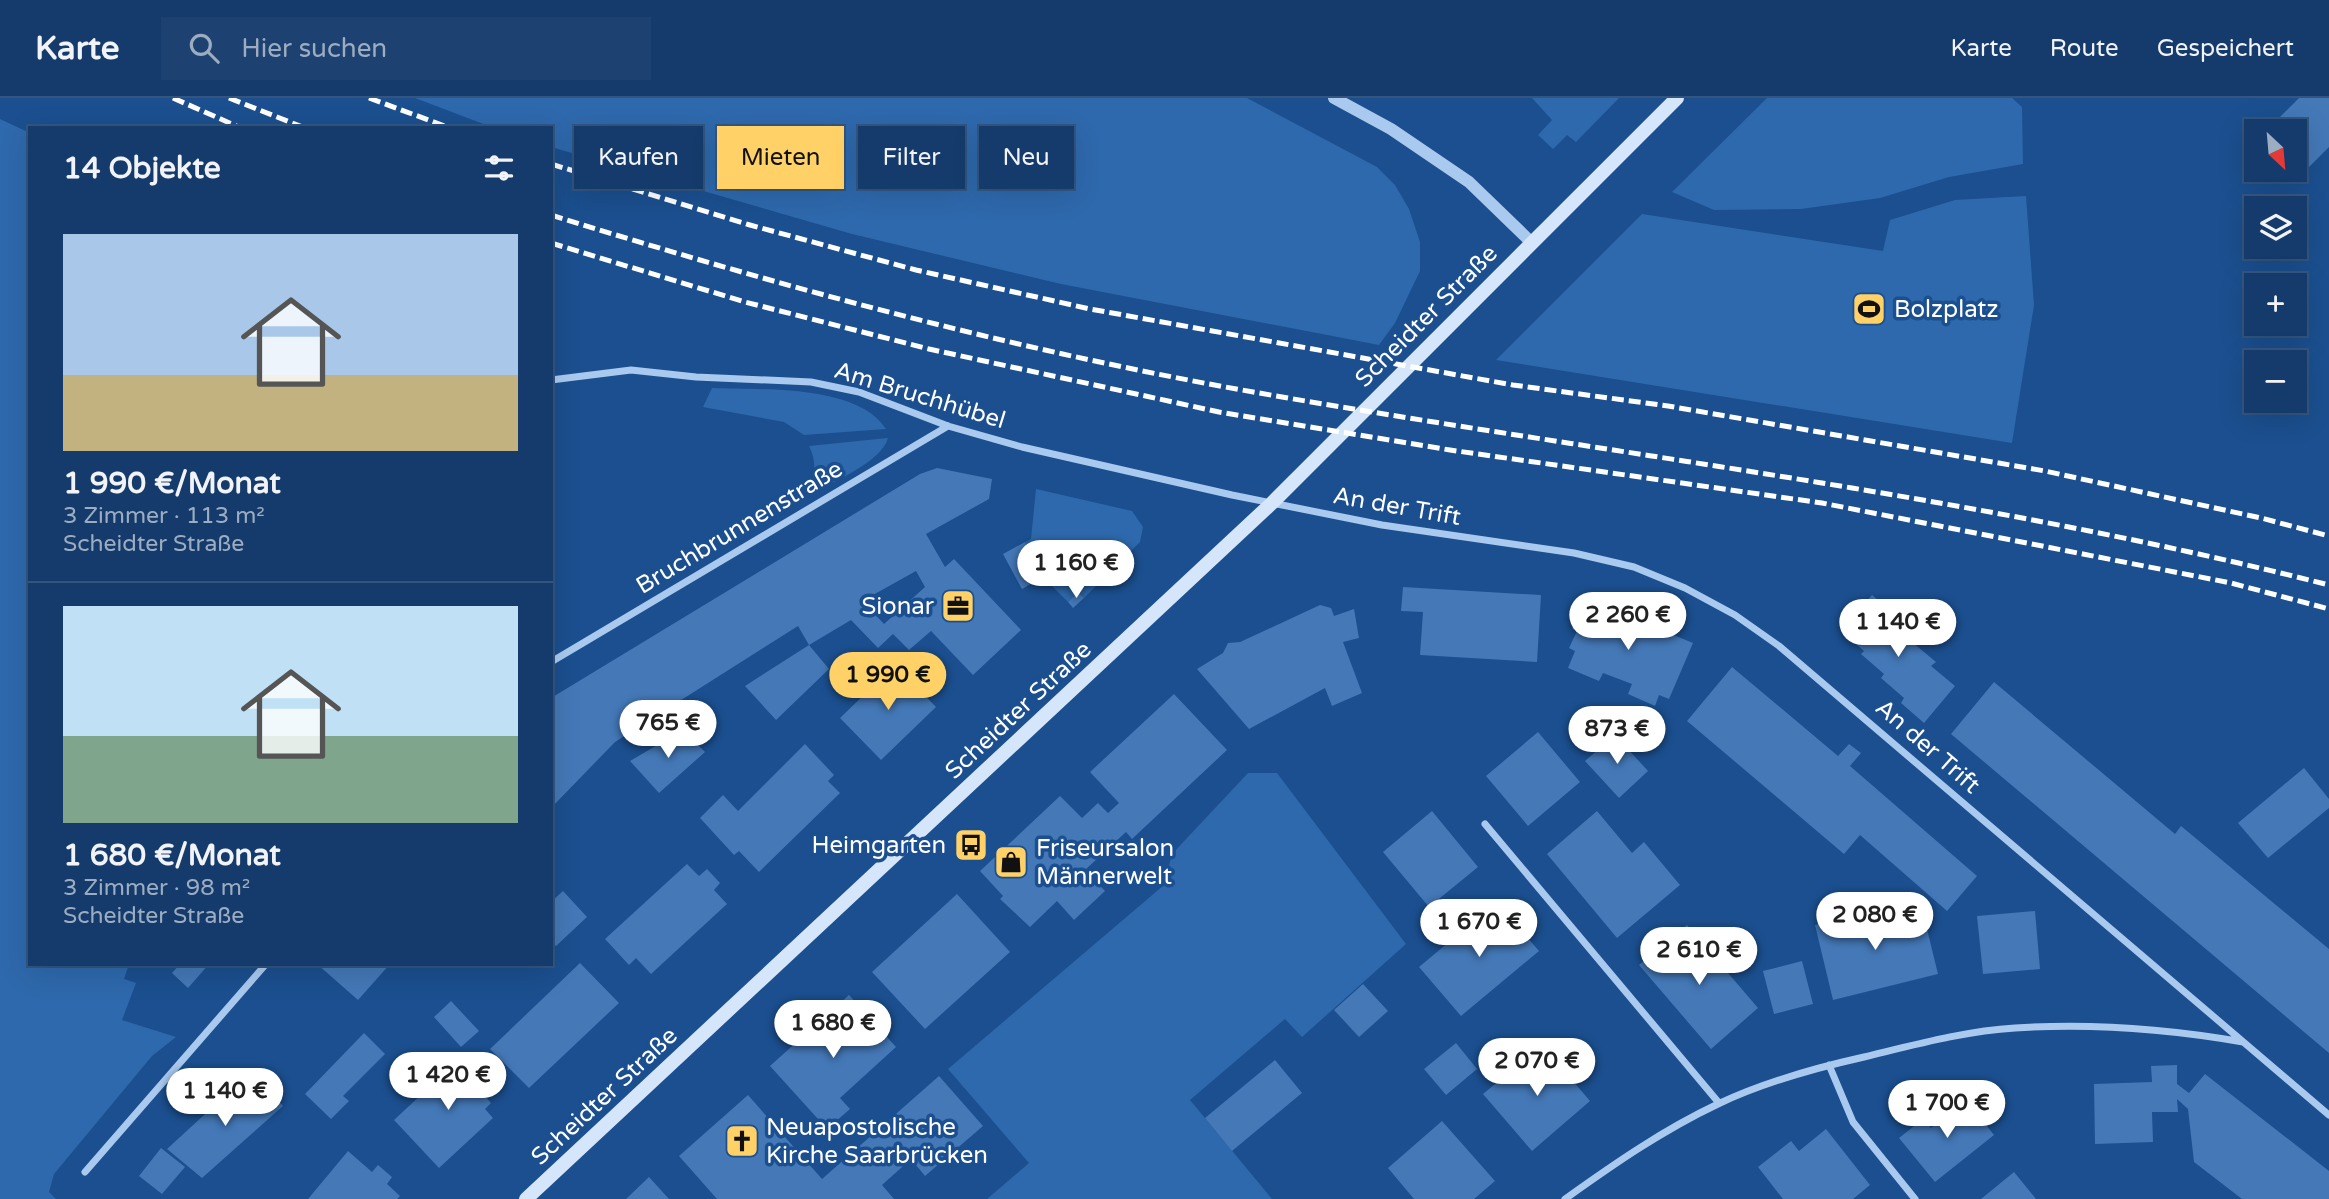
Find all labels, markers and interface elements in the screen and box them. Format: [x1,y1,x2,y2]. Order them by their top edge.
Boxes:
search box [161,17,651,80]
text: Karte [35,29,119,68]
icon: search [185,29,223,67]
text: Hier suchen [241,33,387,64]
text: Karte [1950,34,2012,63]
text: Route [2050,34,2119,63]
text: Gespeichert [2157,34,2294,63]
north arrow [2244,119,2306,182]
map controls [2244,119,2307,413]
chip: Kaufen [574,126,703,189]
chip: Mieten [717,126,844,189]
chip: Filter [858,126,965,189]
chip: Neu [979,126,1074,189]
icon: filters [480,149,518,187]
text: 14 Objekte [63,150,221,187]
button: layers [2244,196,2307,259]
street label: Scheidter Straße [1349,239,1504,394]
button: + [2244,273,2307,336]
icon: home [228,279,354,405]
sports icon: Bolzplatz [1850,290,1888,328]
place label: Bolzplatz [1894,295,1998,324]
button: − [2244,350,2307,413]
street label: Am Bruchhübel [831,356,1009,435]
street label: Bruchbrunnenstraße [631,454,848,601]
text: 1 990 €/Monat [63,465,281,502]
street label: An der Trift [1331,481,1463,532]
text: 3 Zimmer · 113 m² [63,502,265,530]
text: Scheidter Straße [63,530,244,558]
pin: 1 160 € [1011,540,1141,600]
text: 1 160 € [1033,549,1119,577]
office icon: Sionar [939,587,977,625]
place label: Sionar [862,592,935,621]
pin: 2 260 € [1563,592,1693,652]
pin: 1 140 € [1833,600,1963,659]
text: 2 260 € [1585,601,1671,629]
text: 1 140 € [1855,608,1941,636]
street label: Scheidter Straße [939,635,1097,785]
icon: home [228,651,354,777]
pin: 1 990 € [823,652,953,712]
text: 1 990 € [845,661,931,689]
street label: An der Trift [1869,693,1986,800]
pin: 765 € [619,700,717,760]
pin: 873 € [1568,706,1666,766]
text: 765 € [636,709,701,737]
text: 873 € [1585,715,1650,743]
bus stop icon: Heimgarten [952,826,990,864]
place label: Heimgarten [812,831,946,860]
place label: Friseursalon Männerwelt [1036,834,1174,891]
text: 1 680 €/Monat [63,837,281,874]
shop icon: Friseursalon Männerwelt [992,843,1030,881]
text: 3 Zimmer · 98 m² [63,874,250,902]
pin: 2 080 € [1810,892,1940,952]
pin: 1 670 € [1414,900,1544,959]
text: 2 080 € [1832,901,1918,929]
text: Scheidter Straße [63,902,244,930]
text: 1 670 € [1436,908,1522,936]
pin: 2 610 € [1634,928,1764,987]
text: 2 610 € [1656,936,1742,964]
pin: 1 680 € [768,1000,898,1060]
text: 1 680 € [790,1009,876,1037]
street label: Scheidter Straße [525,1021,683,1171]
pin: 2 070 € [1472,1038,1602,1098]
text: 2 070 € [1494,1047,1580,1075]
pin: 1 420 € [383,1052,513,1112]
text: 1 420 € [405,1061,491,1089]
pin: 1 140 € [160,1068,290,1128]
text: 1 140 € [182,1077,268,1105]
pin: 1 700 € [1882,1080,2012,1140]
text: 1 700 € [1904,1089,1990,1117]
place label: Neuapostolische Kirche Saarbrücken [766,1113,988,1170]
church icon: Neuapostolische Kirche Saarbrücken [723,1122,761,1160]

